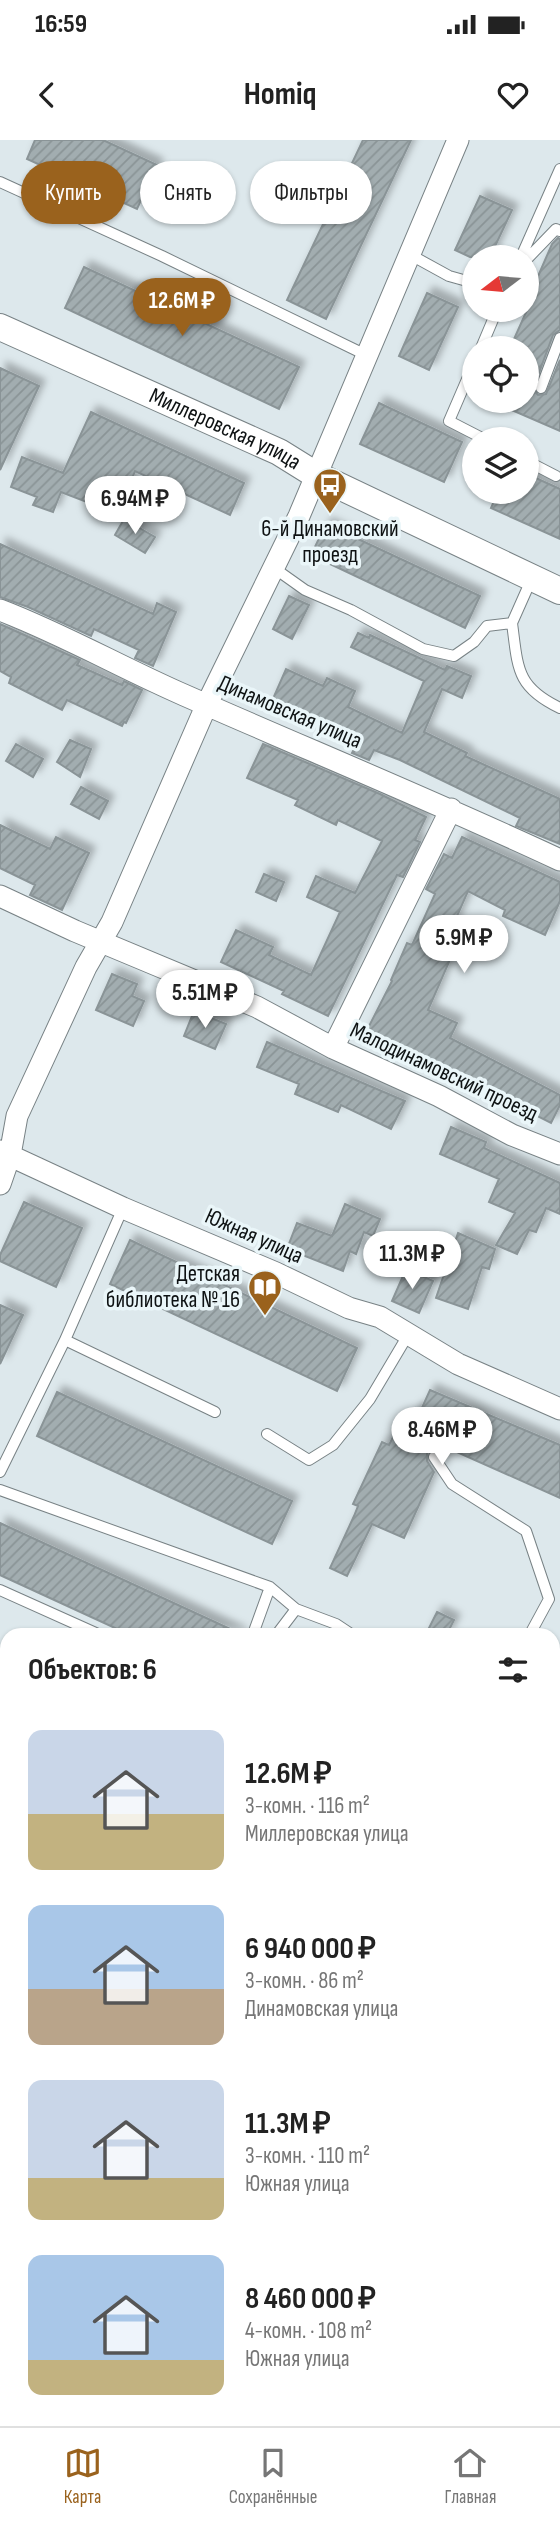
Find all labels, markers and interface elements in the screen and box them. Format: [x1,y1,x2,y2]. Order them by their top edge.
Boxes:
text: 16:59 [35,9,87,40]
text: Homiq [244,75,316,114]
icon: back [28,76,66,114]
icon: heart [494,76,532,114]
chip: Купить [21,161,126,224]
chip: Снять [140,161,236,224]
chip: Фильтры [250,161,372,224]
north arrow [462,245,539,322]
map controls [462,245,539,504]
pin: 12.6M ₽ [117,278,247,338]
text: 12.6M ₽ [149,287,215,315]
button: locate [462,336,539,413]
street label: Миллеровская улица [145,382,306,476]
button: layers [462,427,539,504]
bus stop icon: 6-й Динамовский проезд [311,466,349,515]
pin: 6.94M ₽ [70,476,200,536]
text: 6.94M ₽ [101,485,169,513]
place label: 6-й Динамовский проезд [261,515,399,569]
street label: Динамовская улица [214,669,366,755]
pin: 5.9M ₽ [407,916,521,975]
text: 5.9M ₽ [435,924,493,952]
pin: 5.51M ₽ [140,970,270,1030]
text: 5.51M ₽ [172,979,238,1007]
street label: Малодинамовский проезд [346,1016,543,1128]
street label: Южная улица [201,1202,307,1270]
pin: 11.3M ₽ [347,1232,477,1291]
text: 11.3M ₽ [379,1240,445,1268]
place label: Детская библиотека № 16 [106,1260,240,1314]
library icon: Детская библиотека № 16 [246,1268,284,1317]
pin: 8.46M ₽ [377,1408,507,1467]
text: 8.46M ₽ [407,1416,477,1444]
icon: filters [494,1651,532,1689]
text: Объектов: 6 [28,1652,157,1688]
text: 12.6M ₽ [245,1756,332,1792]
icon: home [84,1758,168,1842]
text: 3-комн. · 116 m² [245,1792,370,1820]
text: Миллеровская улица [245,1820,409,1848]
text: 6 940 000 ₽ [245,1931,376,1967]
icon: home [84,1933,168,2017]
text: 3-комн. · 86 m² [245,1967,364,1995]
text: Динамовская улица [245,1995,398,2023]
text: 11.3M ₽ [245,2106,331,2142]
icon: home [84,2108,168,2192]
text: 3-комн. · 110 m² [245,2142,370,2170]
text: Южная улица [245,2170,350,2198]
text: 8 460 000 ₽ [245,2281,376,2317]
icon: home [84,2283,168,2367]
text: 4-комн. · 108 m² [245,2317,372,2345]
text: Южная улица [245,2345,350,2373]
tab: Карта [64,2444,102,2509]
tab: Сохранённые [229,2444,317,2509]
tab: Главная [445,2444,496,2509]

